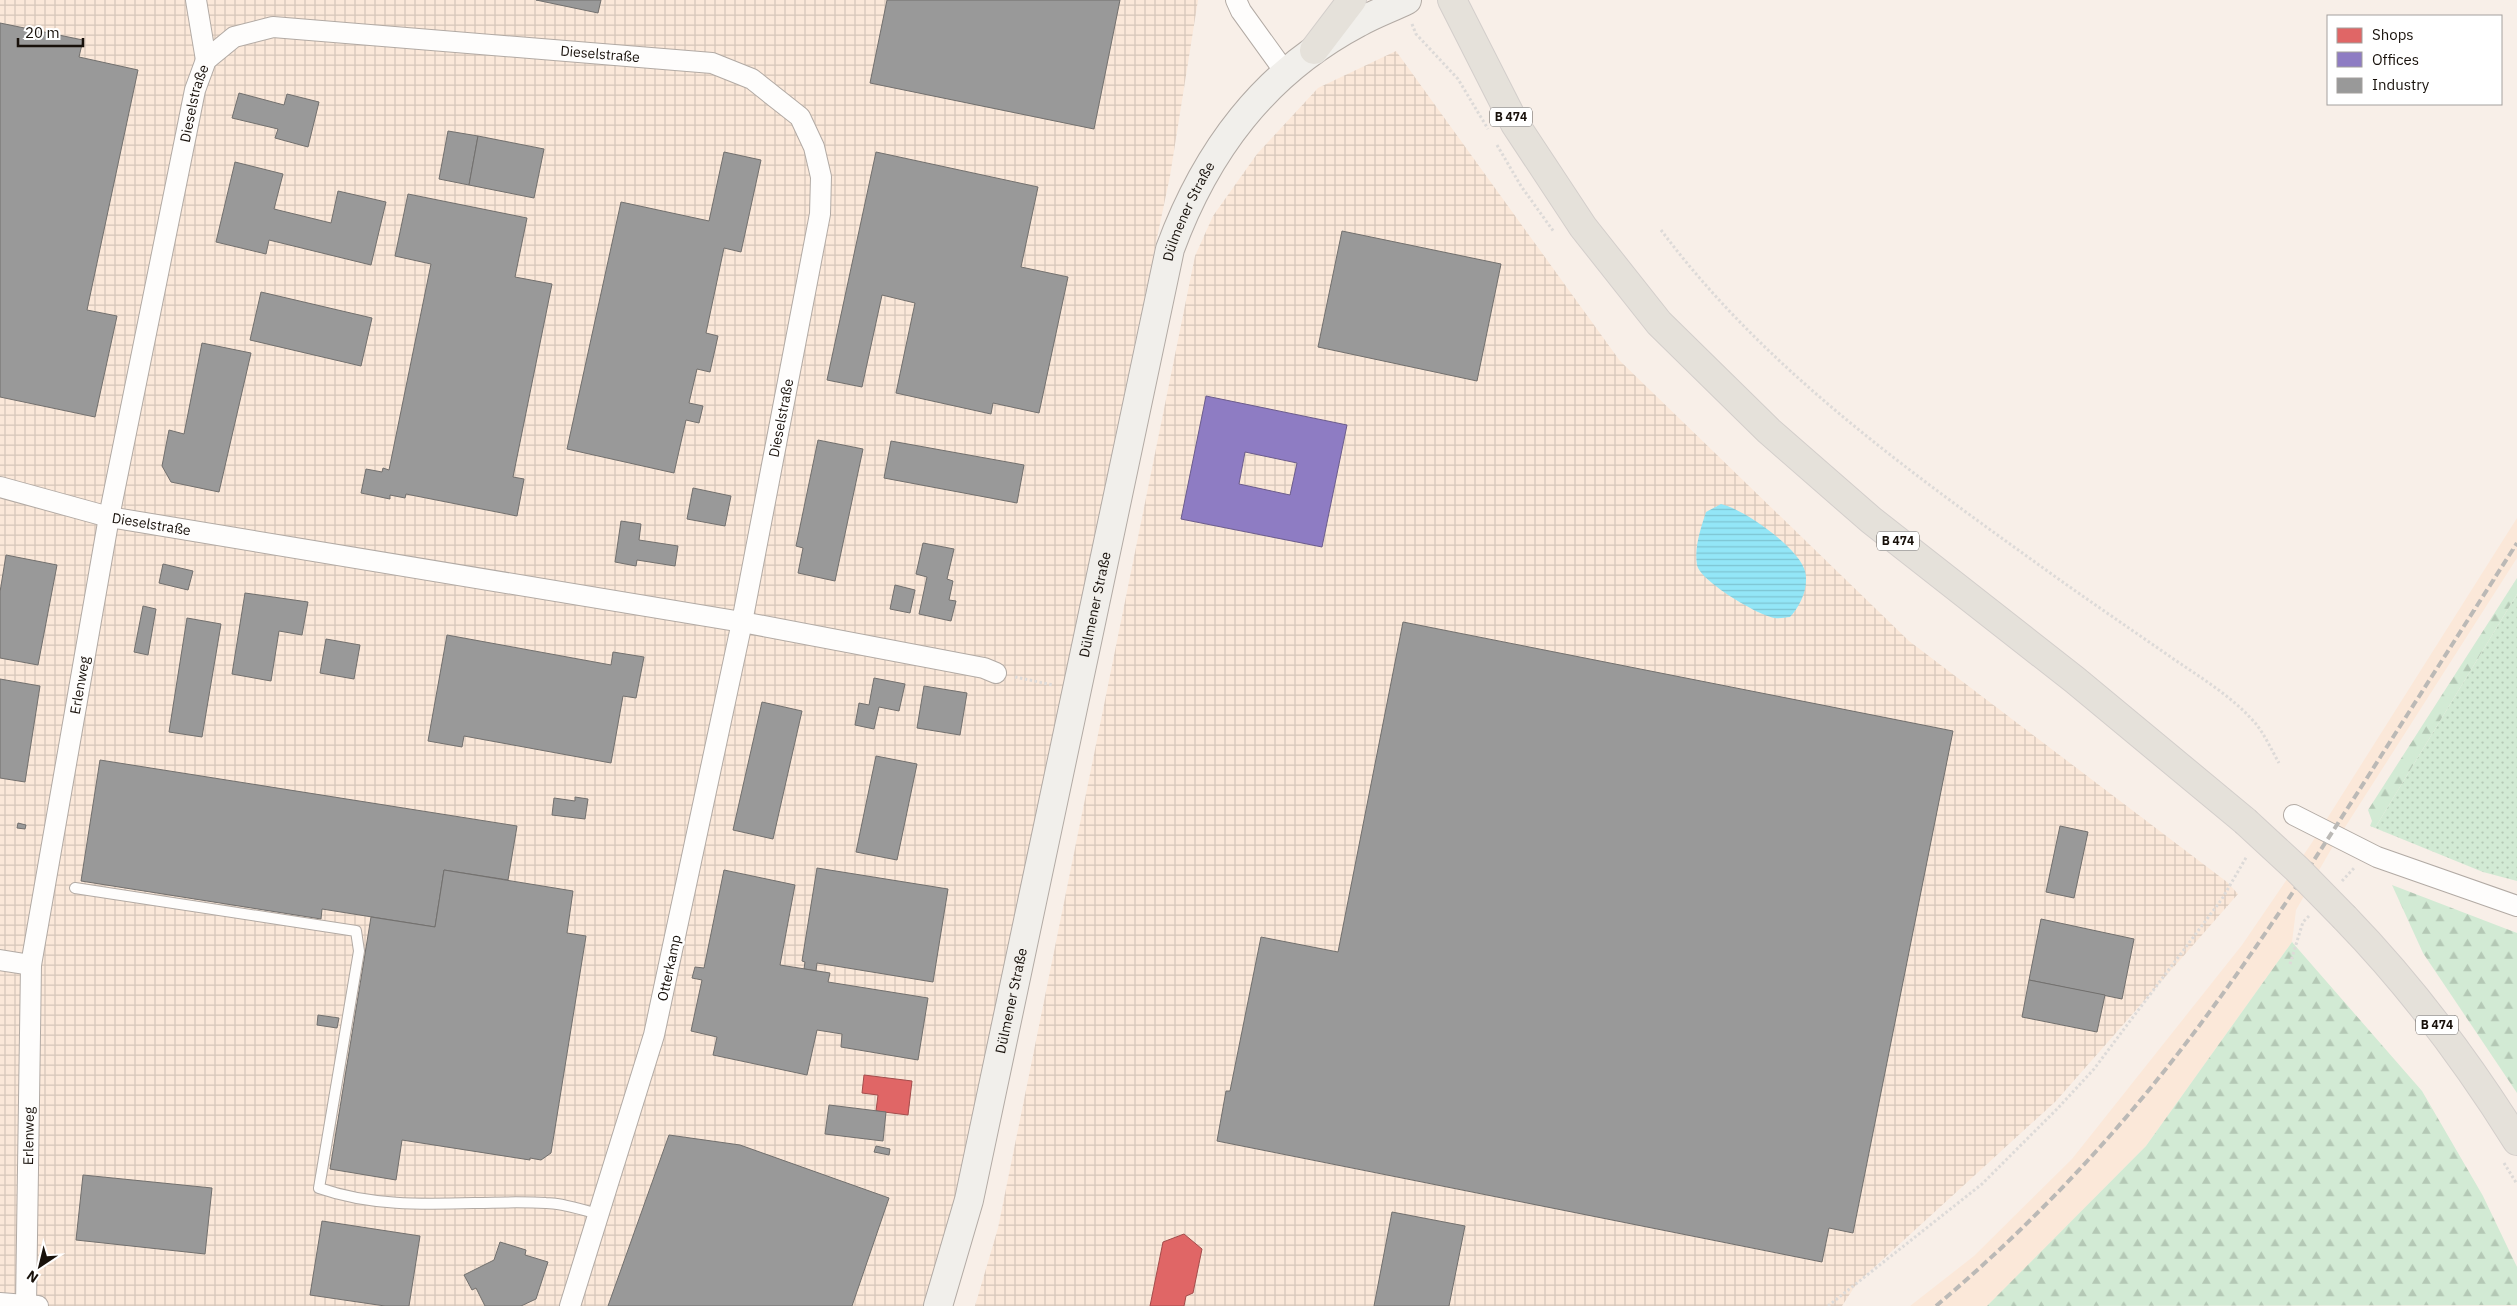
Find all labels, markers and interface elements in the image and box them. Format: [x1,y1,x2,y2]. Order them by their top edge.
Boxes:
scale bar [18,15,82,47]
legend [2327,15,2502,105]
text: 20 m [25,23,60,42]
text: Shops [2372,25,2414,44]
street label: Dieselstraße [560,42,641,66]
text: Offices [2372,50,2419,69]
street label: Dieselstraße [176,62,213,144]
text: Industry [2372,75,2430,94]
road number: B 474 [1490,108,1532,126]
street label: Dülmener Straße [1159,158,1219,263]
street label: Dieselstraße [765,377,798,459]
street label: Dieselstraße [111,509,193,539]
road number: B 474 [1877,532,1919,550]
street label: Dülmener Straße [1075,550,1115,659]
street label: Erlenweg [66,654,94,716]
street label: Otterkamp [653,933,685,1003]
street label: Dülmener Straße [991,946,1031,1055]
road number: B 474 [2416,1016,2458,1034]
street label: Erlenweg [19,1106,38,1165]
north arrow [15,1241,65,1291]
text: N [23,1266,42,1287]

